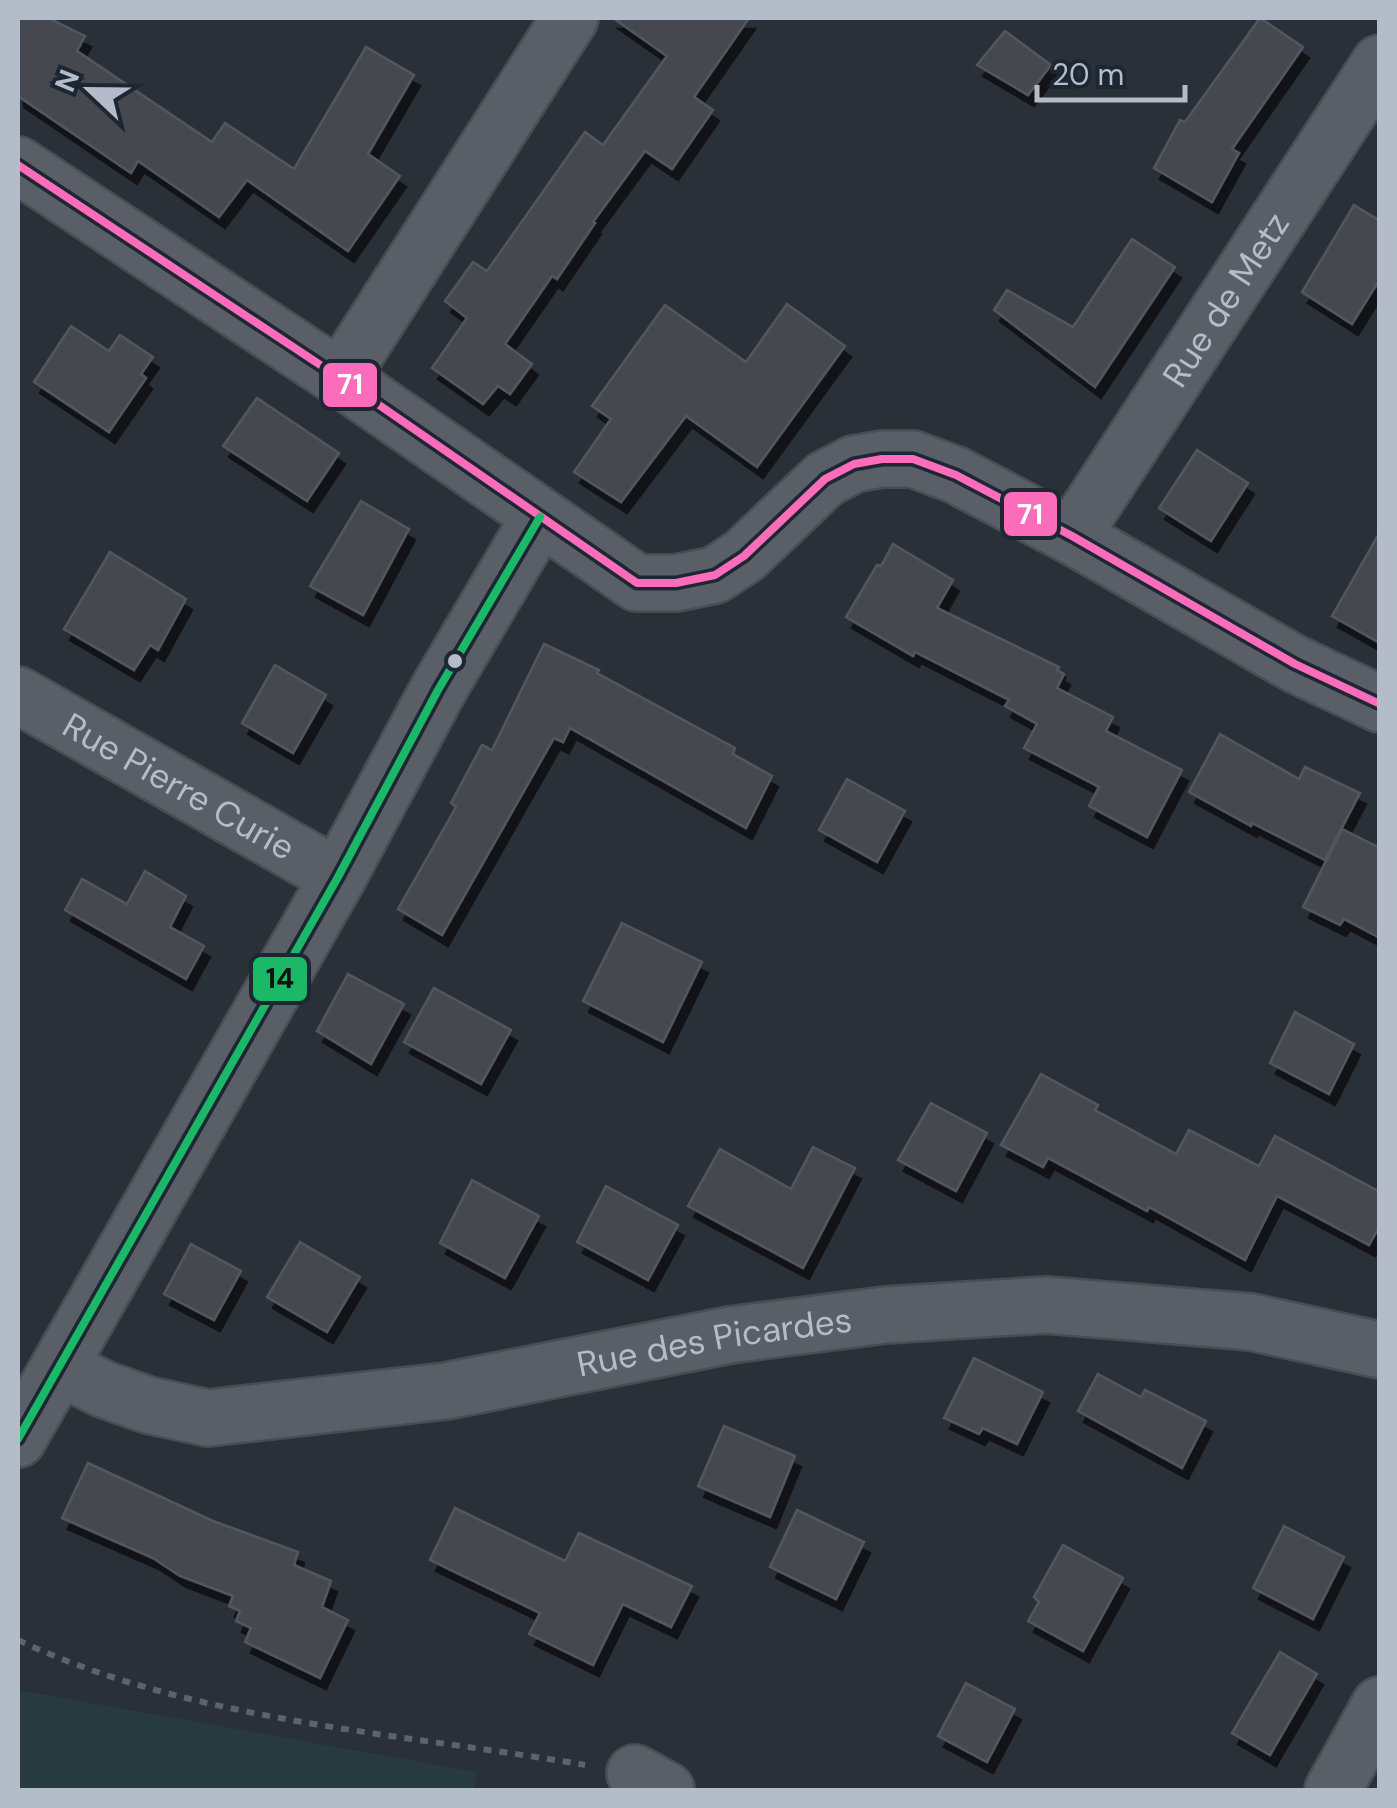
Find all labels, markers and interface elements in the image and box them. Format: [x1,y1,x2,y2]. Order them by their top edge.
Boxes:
north arrow [40,40,140,140]
scale bar [1037,40,1184,102]
text: 20 m [1052,55,1124,94]
text: N [46,64,88,97]
street label: Rue de Metz [1152,203,1300,396]
line badge: 71 [321,361,379,409]
text: 71 [337,366,363,403]
line badge: 71 [1002,490,1059,538]
text: 71 [1017,496,1043,533]
unlabelled marker [445,651,465,671]
street label: Rue Pierre Curie [55,702,303,871]
line badge: 14 [251,955,309,1003]
text: 14 [266,960,294,997]
street label: Rue des Picardes [573,1296,855,1388]

